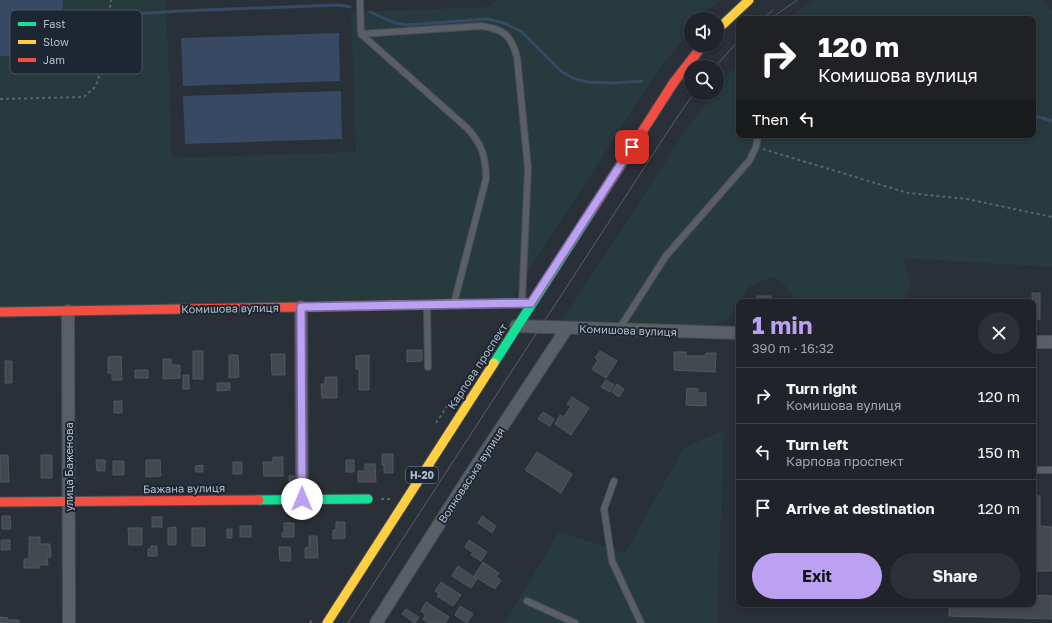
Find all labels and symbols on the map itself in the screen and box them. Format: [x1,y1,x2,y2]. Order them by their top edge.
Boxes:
legend [10,10,142,74]
text: Fast [43,17,66,30]
text: Slow [43,35,69,48]
text: Jam [43,53,65,66]
pin [615,130,649,164]
street label: Комишова вулиця [181,301,279,315]
street label: Карпова проспект [444,320,510,411]
street label: Комишова вулиця [579,322,677,338]
street label: улица Баженова [62,422,75,512]
street label: Волноваська вулиця [435,425,507,525]
road number: Н-20 [406,467,438,483]
position arrow [281,478,323,520]
street label: Бажана вулиця [143,481,225,495]

